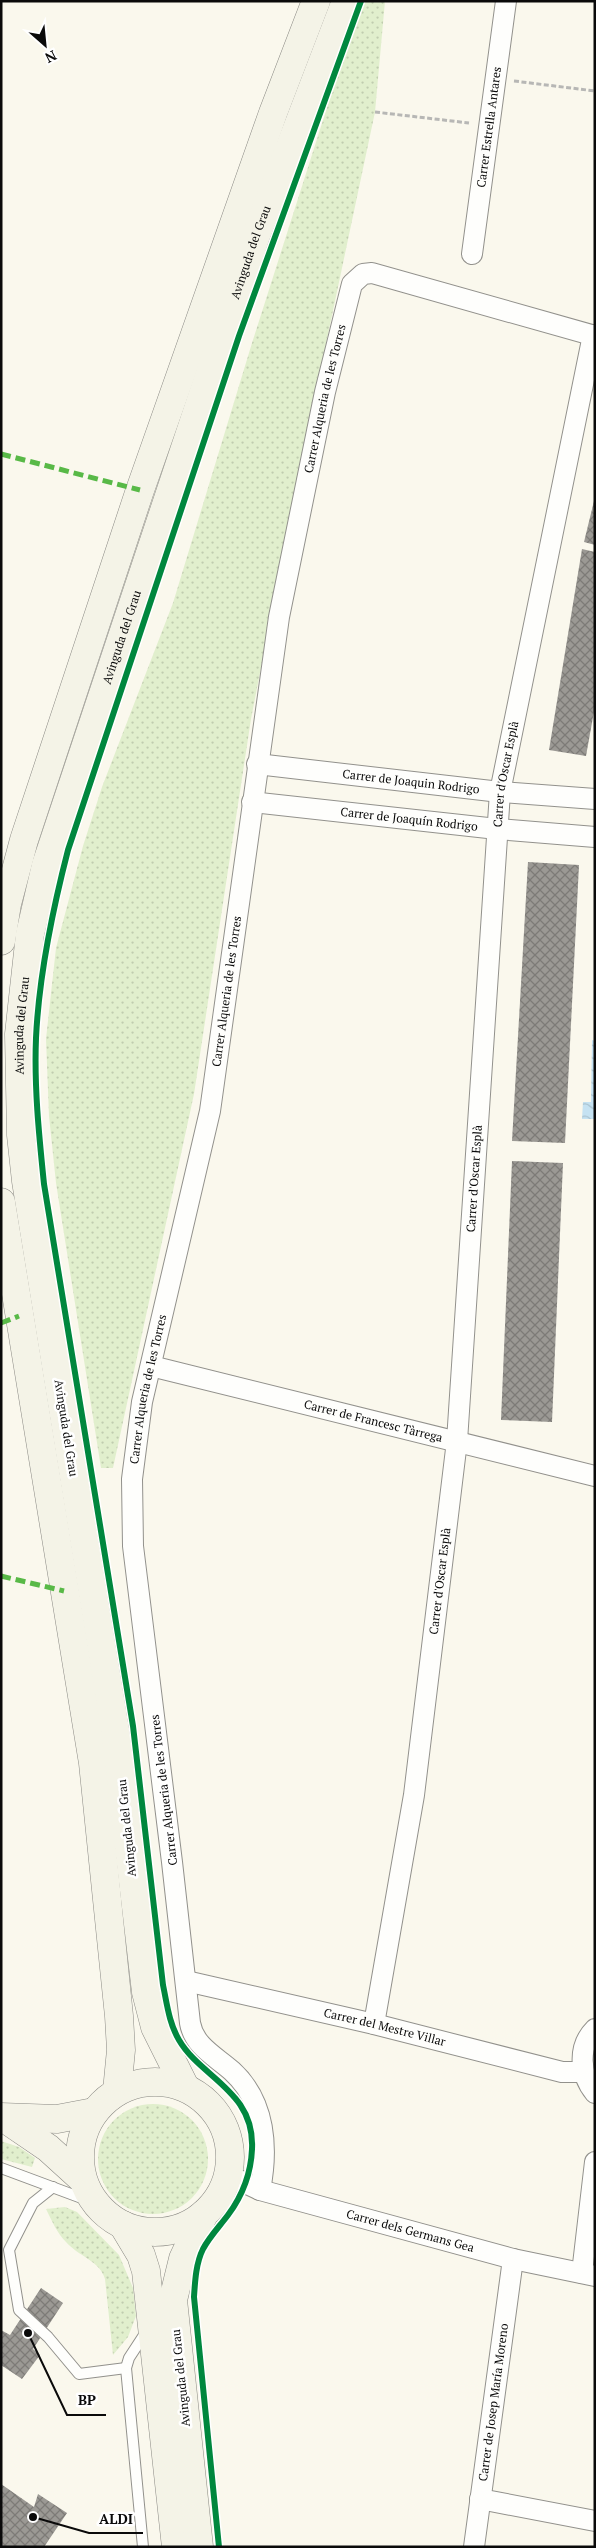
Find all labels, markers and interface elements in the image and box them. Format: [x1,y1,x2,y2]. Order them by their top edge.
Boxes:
north arrow [20,20,70,70]
text: N [42,46,60,68]
street label: Carrer Estrella Antares [473,66,504,188]
street label: Avinguda del Grau [227,203,274,301]
street label: Carrer Alqueria de les Torres [301,323,349,474]
street label: Avinguda del Grau [99,588,144,686]
street label: Carrer d'Oscar Esplà [490,720,521,828]
street label: Carrer de Joaquin Rodrigo [342,766,481,797]
street label: Carrer de Joaquín Rodrigo [340,804,479,834]
street label: Carrer Alqueria de les Torres [208,915,244,1068]
street label: Avinguda del Grau [11,976,32,1075]
street label: Carrer d'Oscar Esplà [463,1124,485,1233]
street label: Carrer Alqueria de les Torres [126,1313,169,1465]
street label: Avinguda del Grau [51,1378,82,1478]
street label: Carrer de Francesc Tàrrega [302,1396,444,1445]
street label: Carrer d'Oscar Esplà [426,1527,453,1635]
street label: Carrer Alqueria de les Torres [147,1714,180,1866]
street label: Avinguda del Grau [114,1778,139,1878]
street label: Carrer del Mestre Villar [322,2005,448,2049]
street label: Carrer dels Germans Gea [345,2206,476,2255]
street label: Carrer de Josep María Moreno [475,2322,511,2482]
street label: Avinguda del Grau [168,2328,193,2428]
callout: BP [67,2386,106,2415]
text: BP [78,2390,96,2409]
callout: ALDI [89,2504,143,2533]
text: ALDI [99,2509,133,2528]

